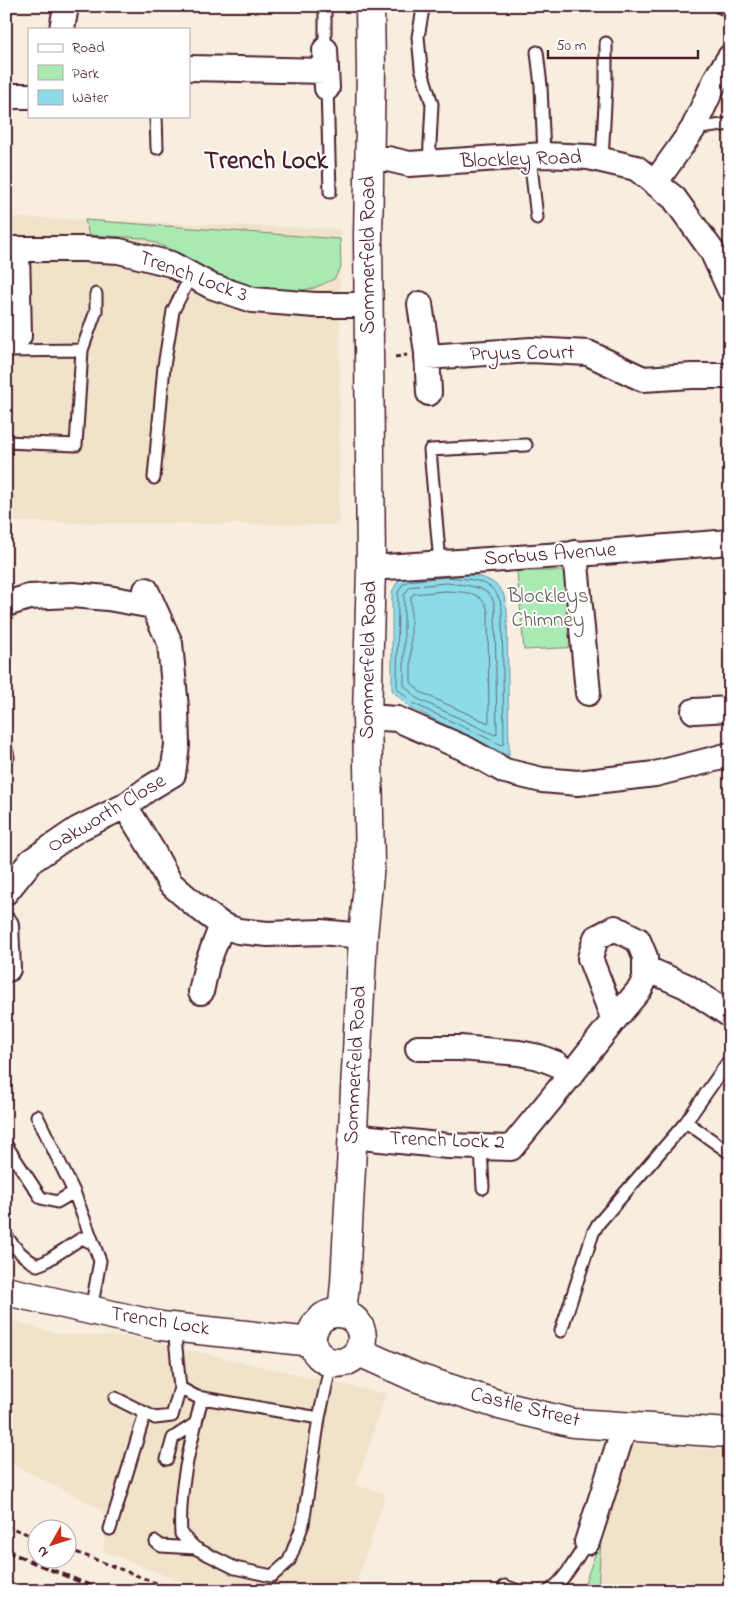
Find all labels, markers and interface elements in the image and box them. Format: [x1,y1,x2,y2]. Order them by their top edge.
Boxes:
legend [28,28,190,118]
scale bar [548,28,698,60]
text: 50 m [556,35,587,57]
text: Road [72,37,105,59]
text: Park [72,63,100,85]
text: Water [72,87,108,109]
district label: Trench Lock [204,143,329,181]
street label: Blockley Road [459,143,582,179]
street label: Sommerfeld Road [354,176,384,334]
street label: Trench Lock 3 [134,243,252,311]
street label: Pryus Court [469,338,575,372]
street label: Sorbus Avenue [483,535,618,575]
street label: Sommerfeld Road [353,580,385,739]
park label: Blockleys Chimney [506,582,589,638]
street label: Oakworth Close [42,766,173,861]
street label: Sommerfeld Road [337,985,375,1145]
street label: Trench Lock 2 [389,1124,505,1158]
street label: Trench Lock [108,1299,213,1345]
street label: Castle Street [467,1380,583,1436]
north arrow [28,1520,78,1570]
text: N [32,1541,54,1562]

